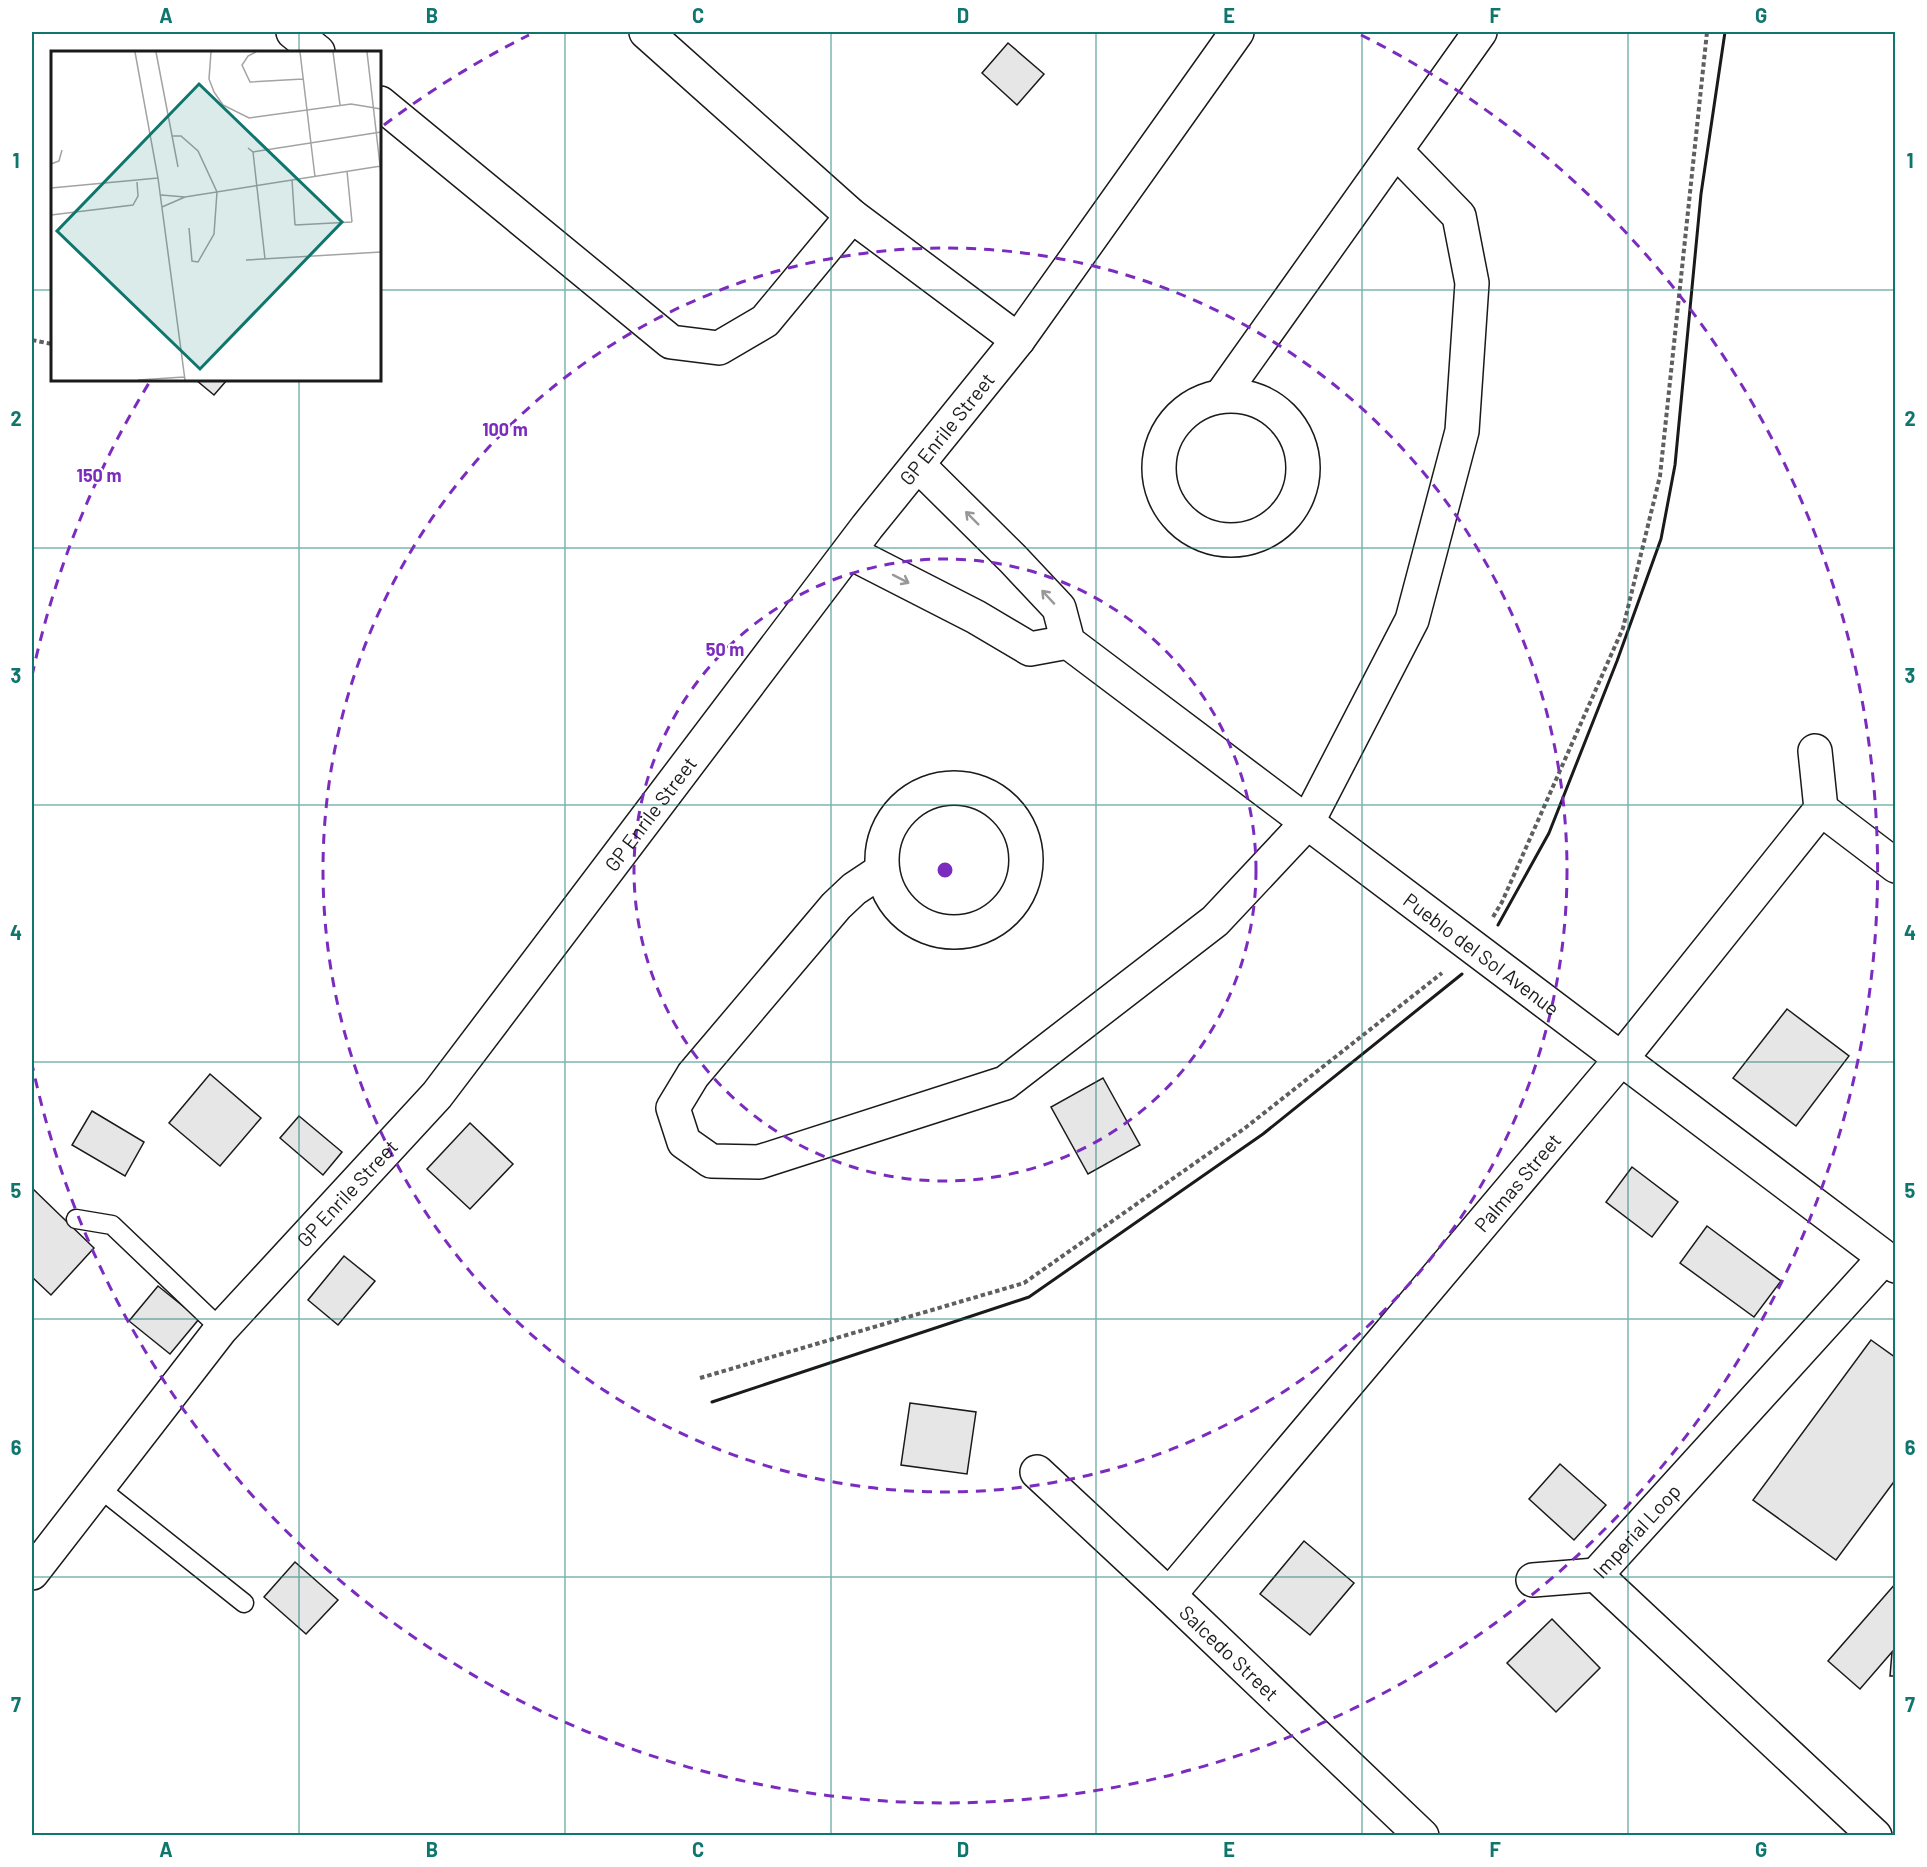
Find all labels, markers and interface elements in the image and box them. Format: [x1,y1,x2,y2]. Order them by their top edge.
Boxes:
text: A [159,3,173,27]
text: B [426,3,438,27]
text: C [692,3,704,27]
text: D [957,3,969,27]
text: E [1223,3,1235,27]
text: F [1489,3,1501,27]
text: G [1755,3,1767,27]
inset map [51,51,381,381]
text: 1 [12,148,20,172]
text: 1 [1906,148,1914,172]
street label: GP Enrile Street [894,368,999,490]
text: 2 [10,406,22,430]
text: 2 [1904,406,1916,430]
text: 100 m [482,418,528,440]
text: 150 m [77,464,121,486]
one-way arrow [964,511,979,526]
one-way arrow [892,573,910,585]
one-way arrow [1041,589,1055,604]
text: 50 m [706,638,744,660]
text: 3 [11,663,21,687]
text: 3 [1905,663,1915,687]
street label: GP Enrile Street [599,752,701,876]
centre of rings [935,860,955,880]
street label: Pueblo del Sol Avenue [1399,887,1564,1020]
text: 4 [10,920,22,944]
text: 4 [1904,920,1916,944]
street label: Palmas Street [1469,1128,1566,1236]
street label: GP Enrile Street [291,1134,402,1251]
text: 5 [11,1178,22,1202]
text: 5 [1905,1178,1916,1202]
text: 6 [11,1435,22,1459]
text: 6 [1905,1435,1916,1459]
street label: Imperial Loop [1588,1479,1685,1583]
street label: Salcedo Street [1175,1600,1284,1705]
text: 7 [11,1692,21,1716]
text: 7 [1905,1692,1915,1716]
text: A [159,1837,173,1861]
text: B [426,1837,438,1861]
text: C [692,1837,704,1861]
text: D [957,1837,969,1861]
text: E [1223,1837,1235,1861]
text: F [1489,1837,1501,1861]
text: G [1755,1837,1767,1861]

